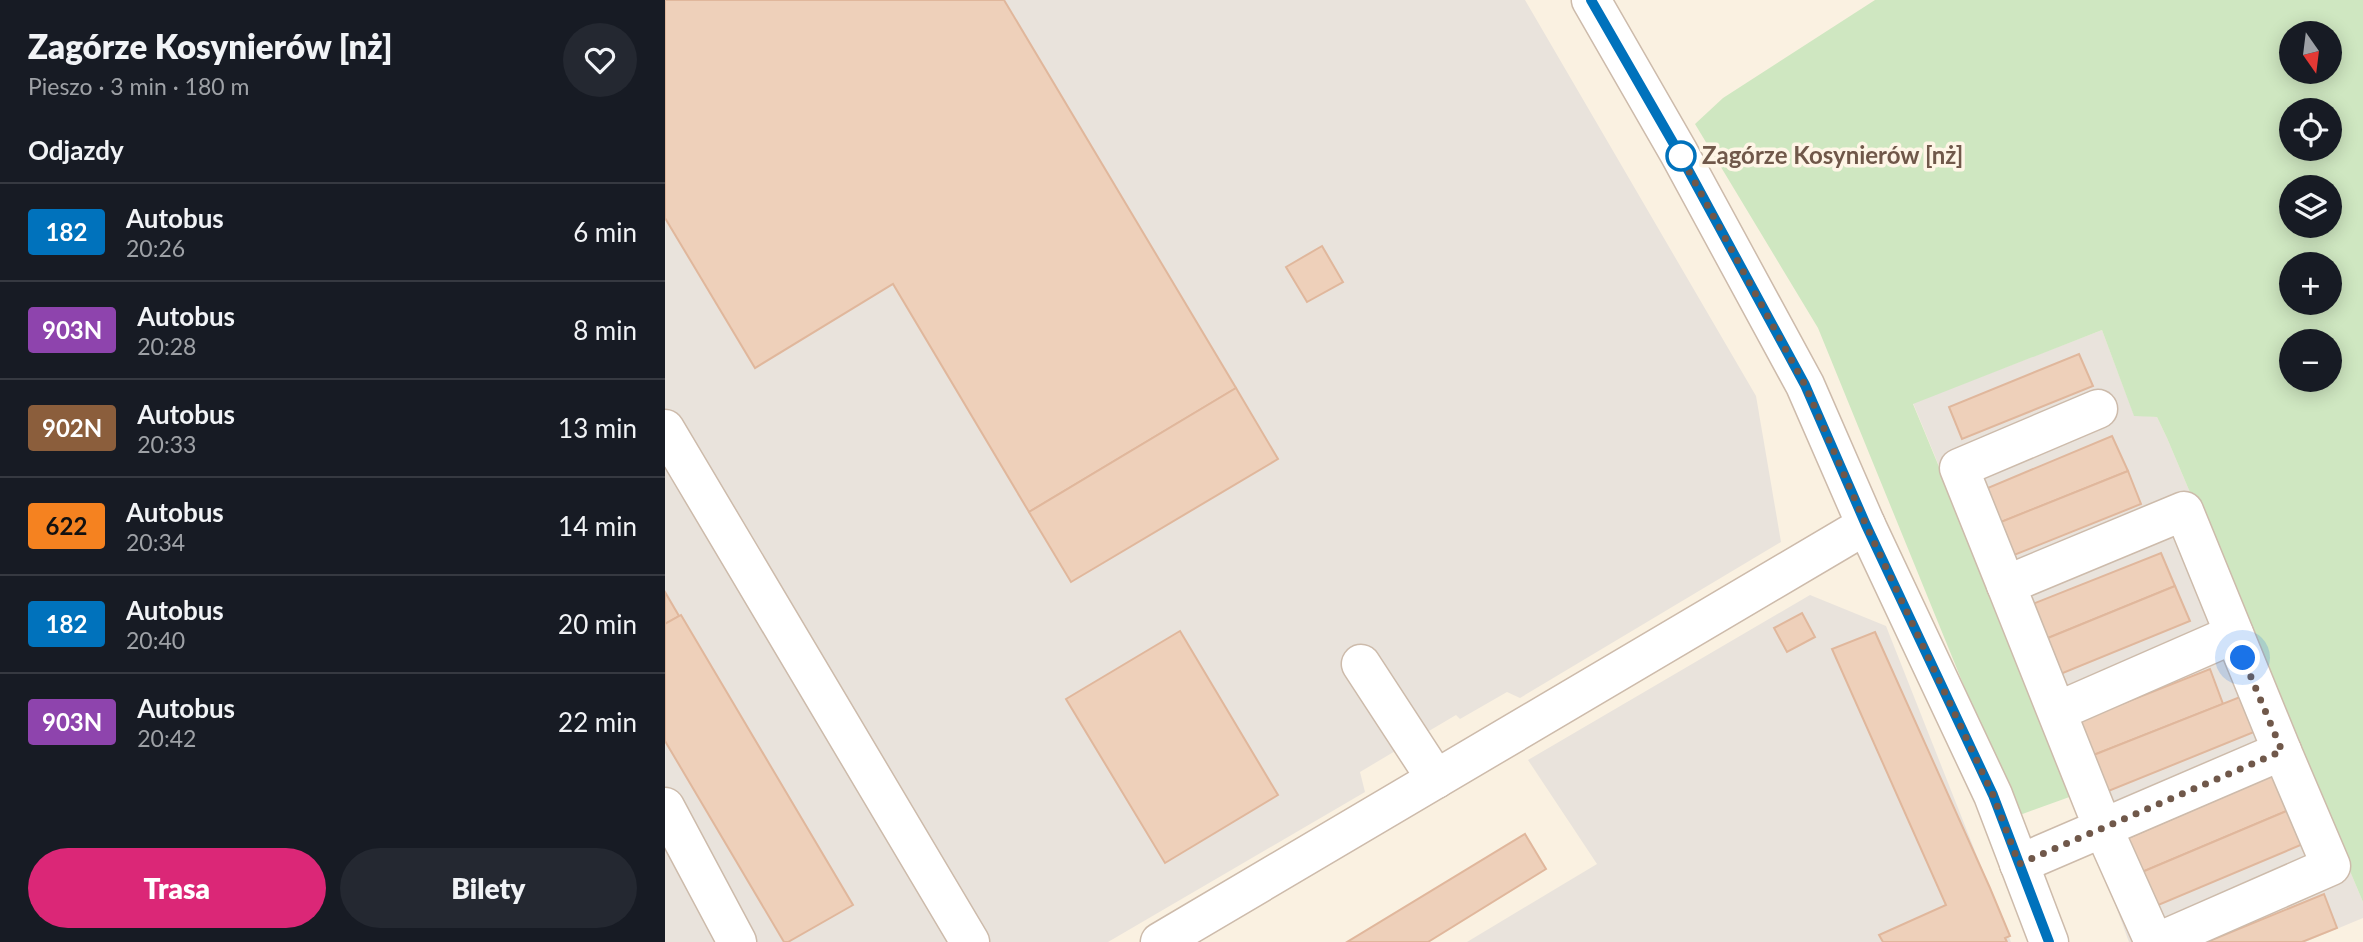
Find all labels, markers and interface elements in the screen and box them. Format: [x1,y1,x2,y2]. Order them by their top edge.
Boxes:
north arrow [2279,21,2341,84]
map controls [2279,21,2342,392]
button: heart [563,23,637,97]
text: Zagórze Kosynierów [nż] [28,26,393,66]
text: Pieszo · 3 min · 180 m [28,72,249,100]
button: locate [2279,98,2342,161]
text: Odjazdy [28,134,124,166]
place label: Zagórze Kosynierów [nż] [1702,140,1963,169]
marker: Zagórze Kosynierów [nż] [1666,141,1696,171]
button: layers [2279,175,2342,238]
text: Autobus [126,202,224,234]
text: 6 min [573,216,637,248]
text: 182 [46,217,87,246]
text: 20:26 [126,234,185,262]
button: + [2279,252,2342,315]
text: Autobus [137,300,235,332]
text: 8 min [573,314,637,346]
text: 903N [42,315,102,344]
button: − [2279,329,2342,392]
text: 20:28 [137,332,196,360]
text: Autobus [137,398,235,430]
text: 13 min [558,412,637,444]
text: 902N [42,413,102,442]
text: 20:33 [137,430,196,458]
text: Autobus [126,496,224,528]
text: 14 min [558,510,637,542]
text: 622 [46,511,87,540]
text: 20:34 [126,528,185,556]
text: Autobus [126,594,224,626]
text: 20 min [558,608,637,640]
text: 182 [46,609,87,638]
text: 20:40 [126,626,185,654]
your location [2225,640,2260,675]
text: Autobus [137,692,235,724]
text: 22 min [558,706,637,738]
text: 903N [42,707,102,736]
text: 20:42 [137,724,196,752]
button: Trasa [28,848,326,928]
button: Bilety [340,848,637,928]

